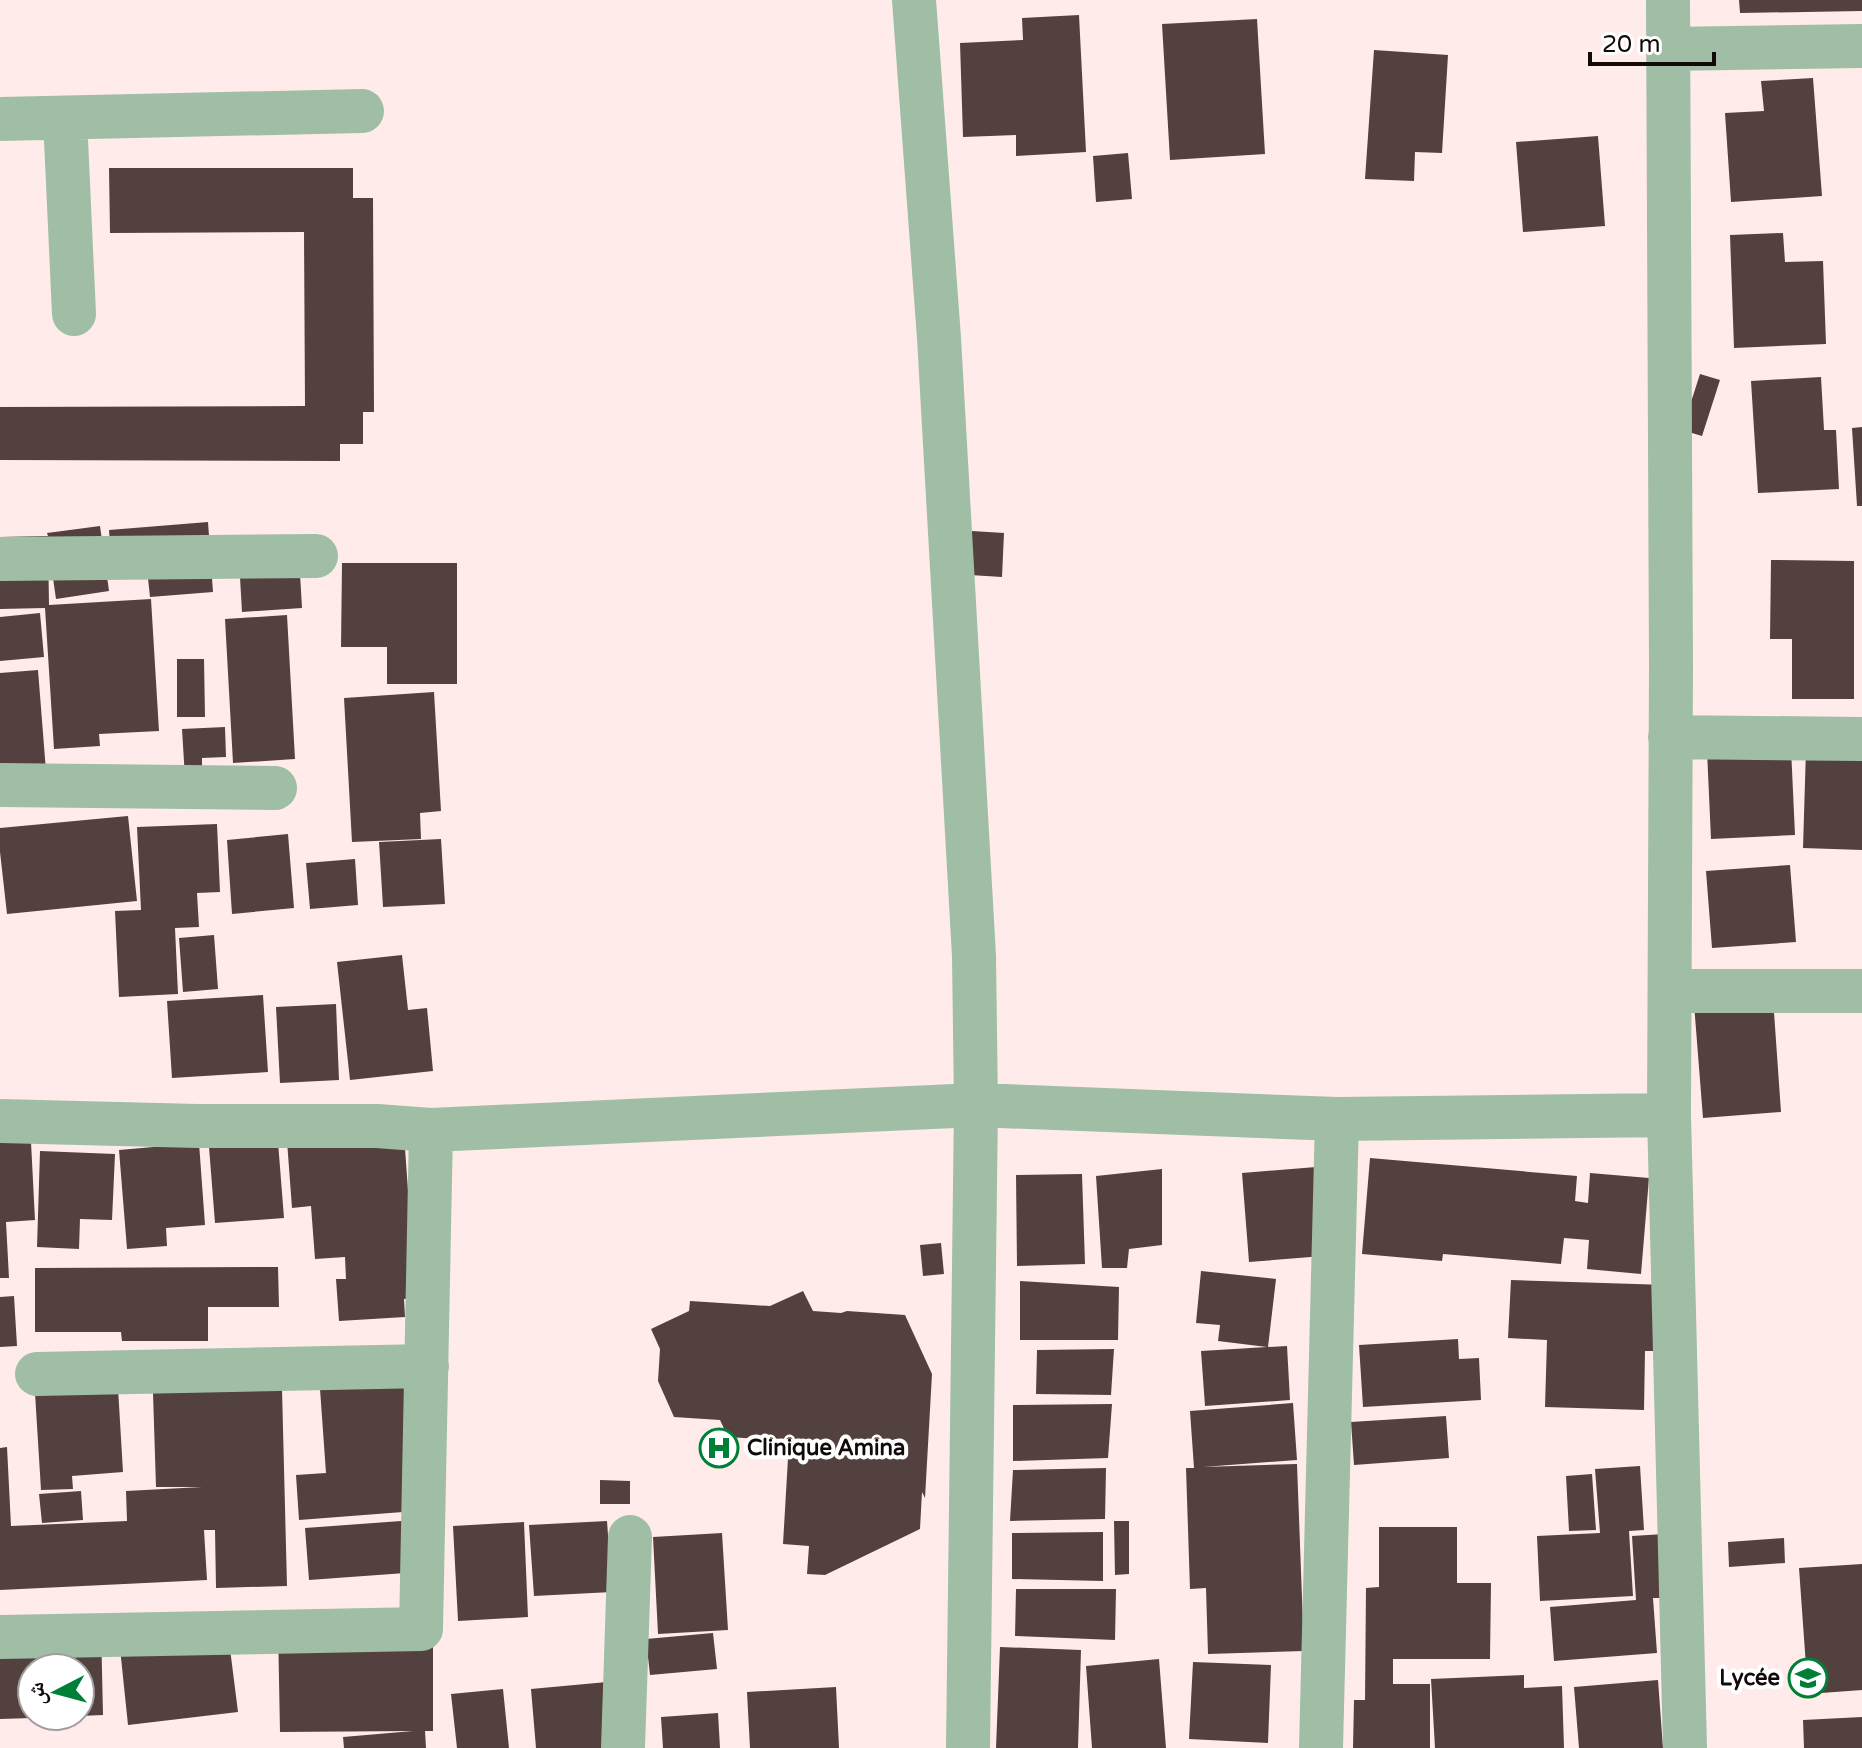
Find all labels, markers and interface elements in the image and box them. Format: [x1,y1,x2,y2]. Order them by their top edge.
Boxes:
scale bar [1590,16,1714,66]
text: 20 m [1602,30,1660,59]
hospital icon: Clinique Amina [698,1427,740,1469]
place label: Clinique Amina [747,1435,905,1461]
north arrow [16,1652,96,1732]
school or university icon: Lycée [1787,1657,1829,1699]
place label: Lycée [1719,1665,1780,1691]
text: ش [23,1681,51,1707]

